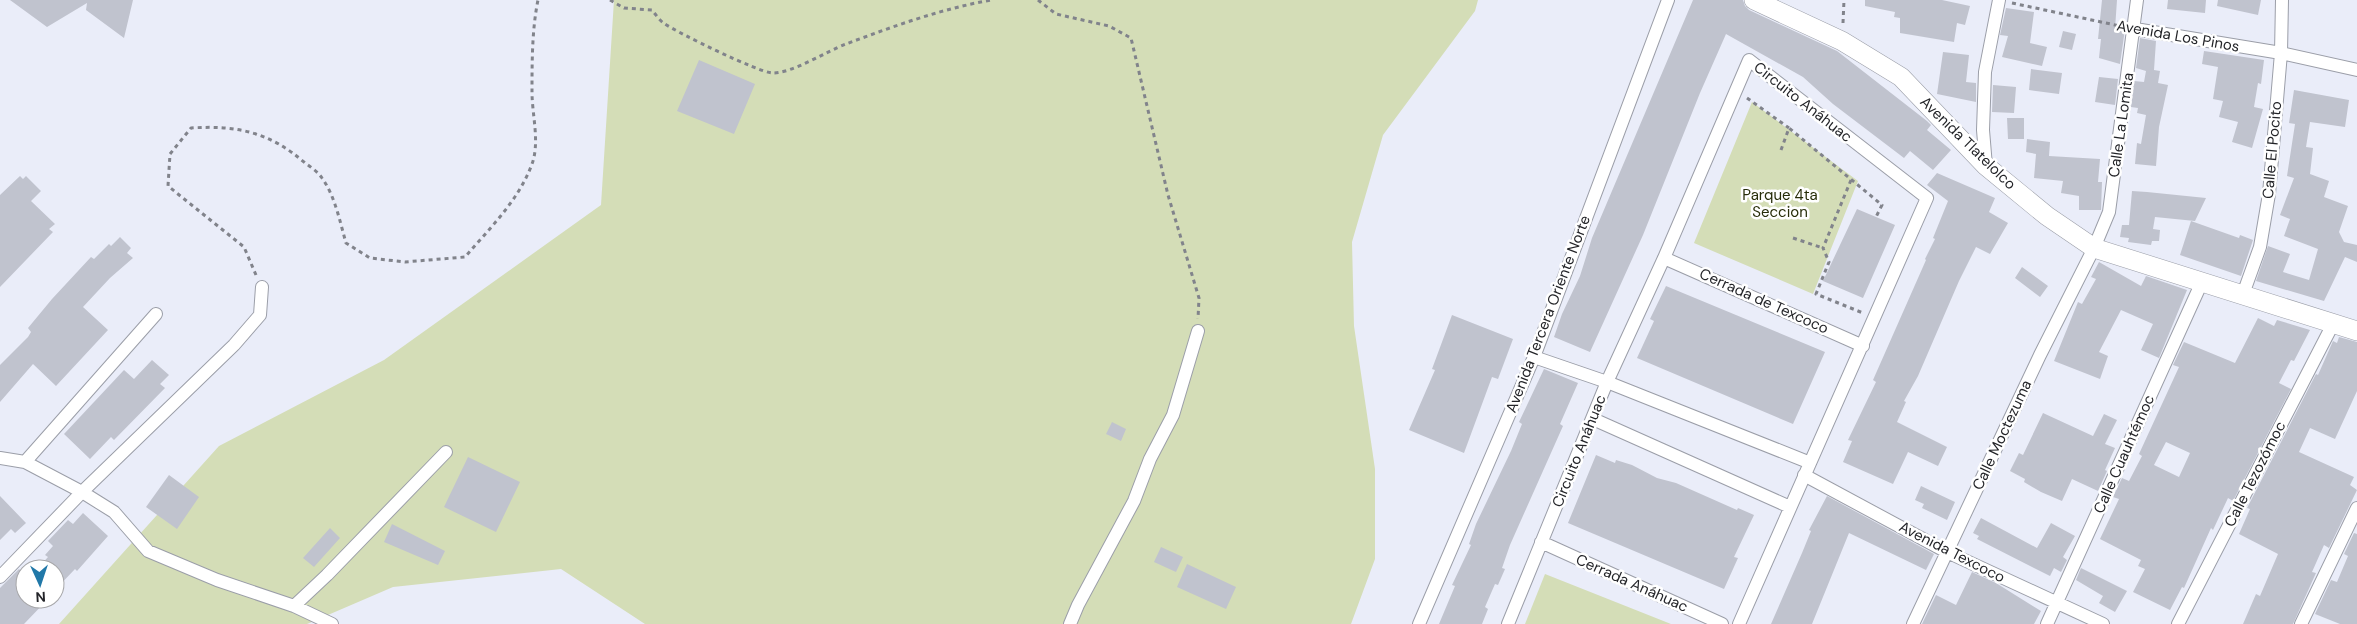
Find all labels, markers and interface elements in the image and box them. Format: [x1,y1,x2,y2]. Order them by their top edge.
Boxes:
street label: Avenida Los Pinos [2115,15,2241,57]
street label: Circuito Anáhuac [1750,57,1856,147]
street label: Calle La Lomita [2104,71,2138,179]
street label: Avenida Tlatelolco [1916,92,2020,194]
street label: Calle El Pocito [2258,100,2286,200]
park label: Parque 4ta Seccion [1742,185,1818,222]
street label: Avenida Tercera Oriente Norte [1501,213,1595,415]
street label: Cerrada de Texcoco [1696,264,1832,339]
street label: Calle Moctezuma [1968,377,2036,493]
street label: Circuito Anáhuac [1547,392,1611,510]
street label: Calle Cuauhtémoc [2089,392,2159,516]
street label: Calle Tezozómoc [2220,418,2290,530]
street label: Avenida Texcoco [1896,517,2008,587]
street label: Cerrada Anáhuac [1573,549,1691,617]
north arrow [15,559,65,609]
text: N [35,588,46,606]

